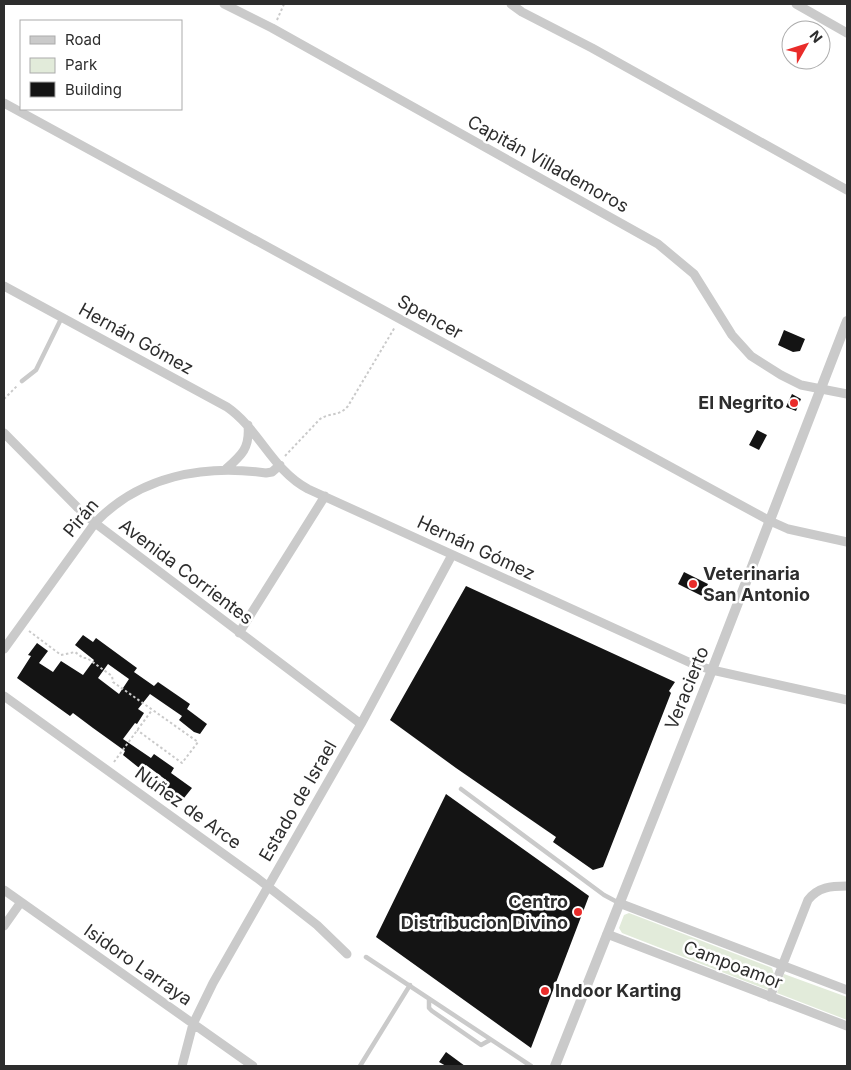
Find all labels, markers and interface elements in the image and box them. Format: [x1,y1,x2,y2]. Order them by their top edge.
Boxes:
legend [20,20,182,110]
north arrow [781,20,831,70]
text: N [807,27,826,46]
text: Road [65,30,101,49]
text: Park [65,55,98,74]
text: Building [65,80,122,99]
street label: Capitán Villademoros [464,111,632,217]
street label: Spencer [394,290,467,343]
street label: Hernán Gómez [75,298,197,379]
place label: El Negrito [698,392,784,413]
marker: El Negrito [788,397,800,409]
street label: Pirán [59,494,103,541]
street label: Hernán Gómez [414,511,538,584]
street label: Avenida Corrientes [115,514,257,629]
place label: Veterinaria San Antonio [703,563,810,605]
marker: Veterinaria San Antonio [687,578,699,590]
street label: Veracierto [660,643,713,732]
street label: Estado de Israel [254,737,341,865]
street label: Núñez de Arce [131,762,246,853]
place label: Centro Distribucion Divino [401,891,568,933]
marker: Centro Distribucion Divino [572,906,584,918]
street label: Isidoro Larraya [80,920,196,1010]
street label: Campoamor [681,936,786,993]
place label: Indoor Karting [555,980,681,1001]
marker: Indoor Karting [539,985,551,997]

